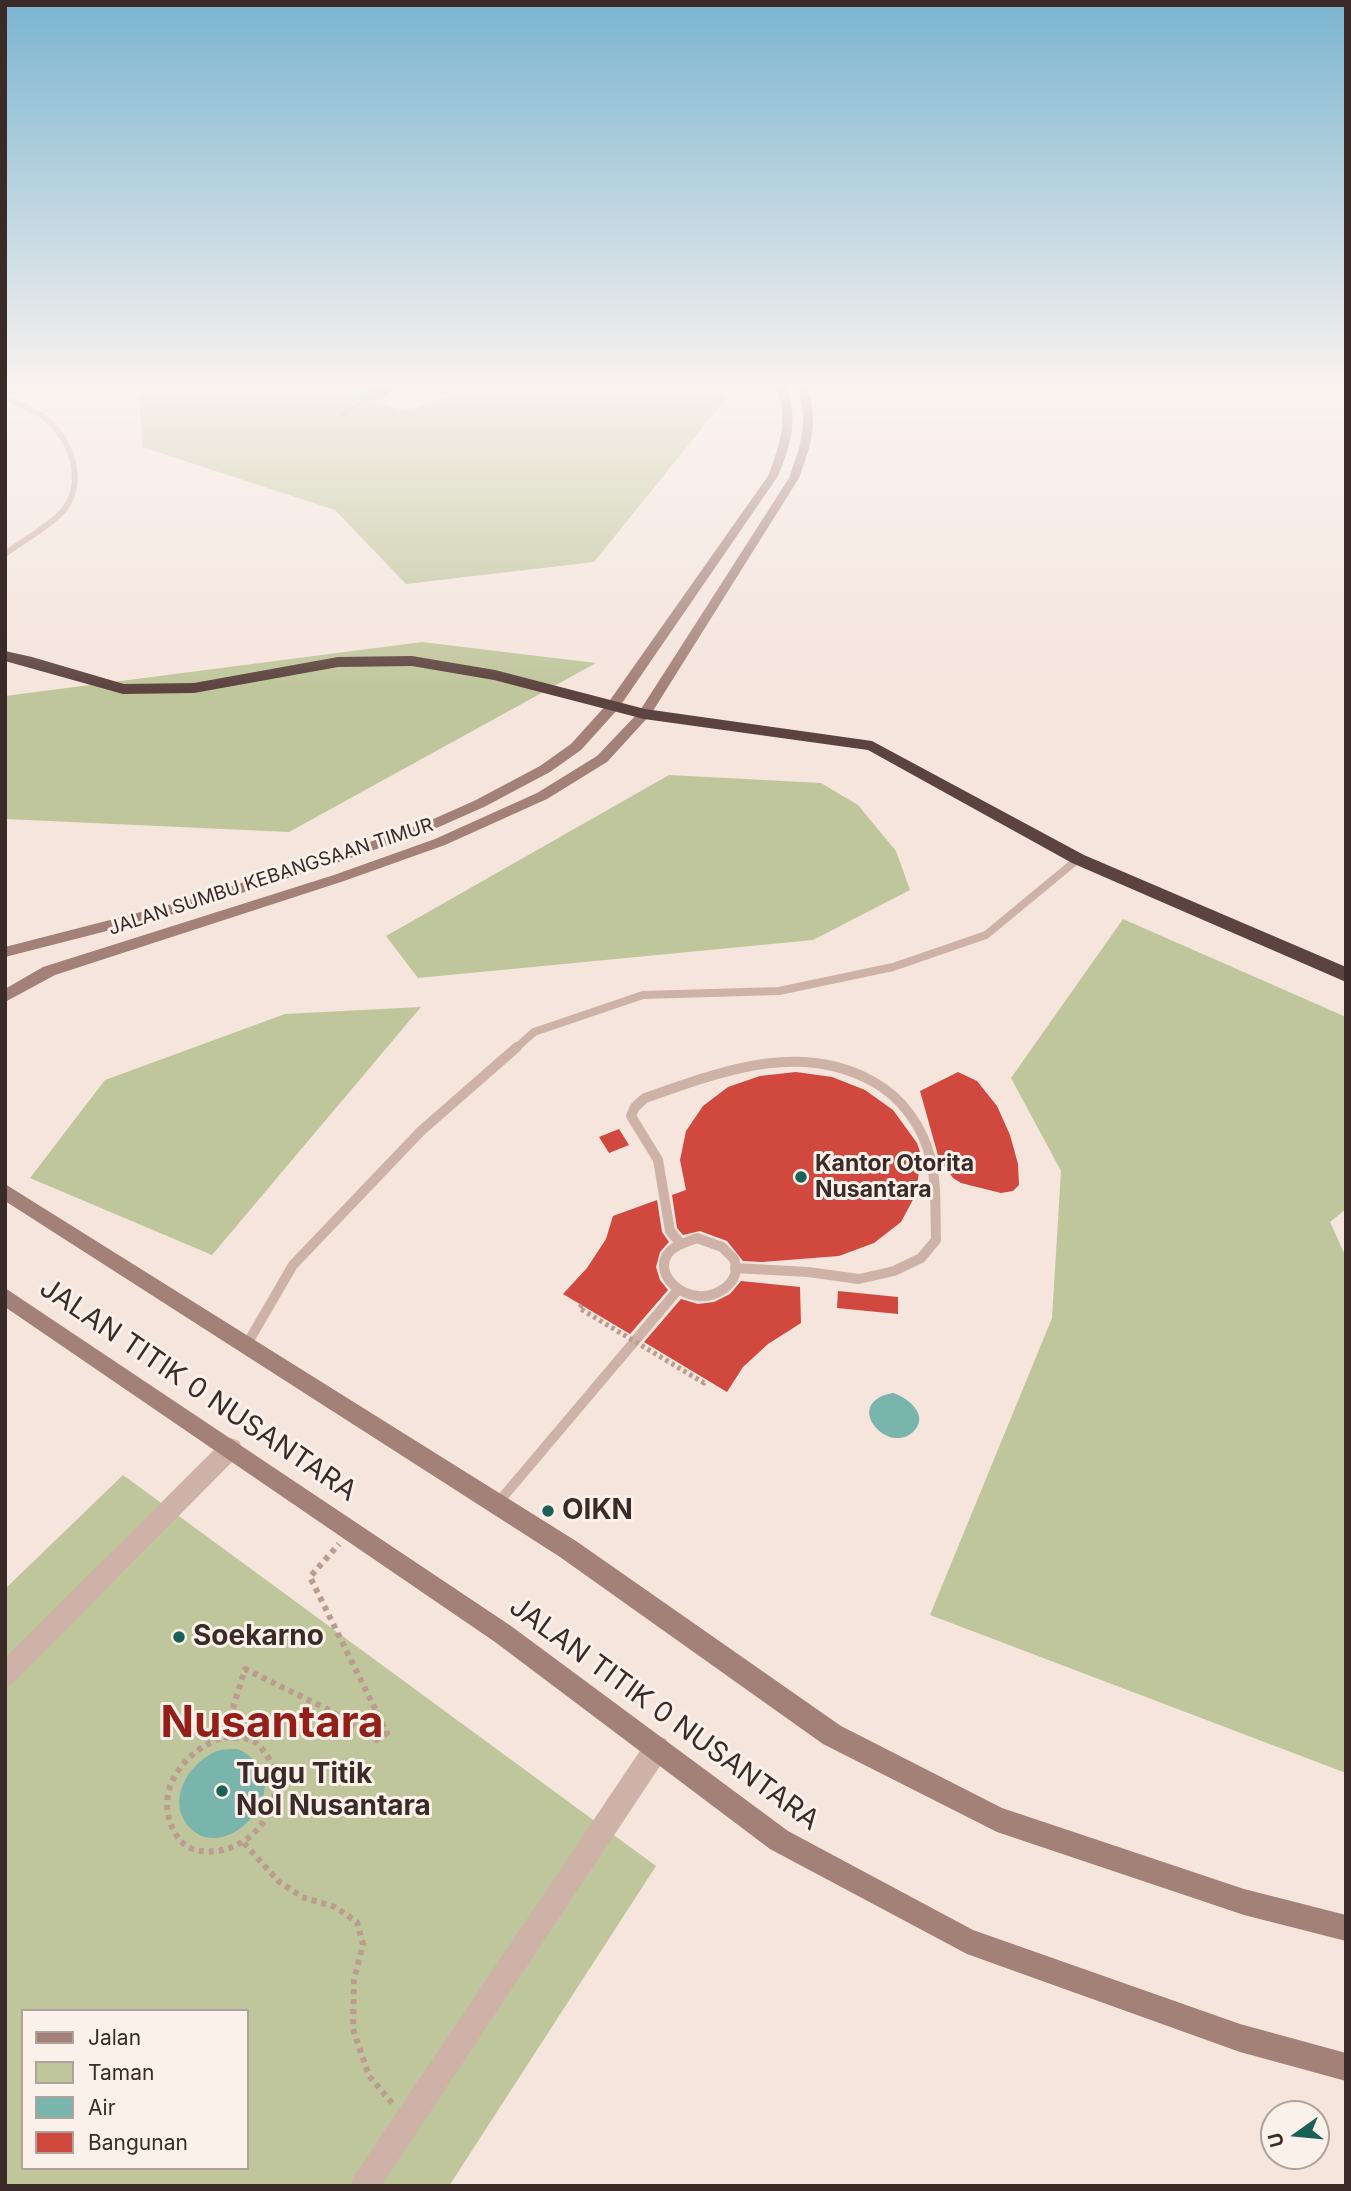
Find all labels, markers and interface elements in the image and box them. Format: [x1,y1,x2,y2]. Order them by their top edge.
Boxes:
street label: JALAN SUMBU KEBANGSAAN TIMUR [106,814,436,940]
place label: Kantor Otorita Nusantara [815,1150,974,1204]
marker: Kantor Otorita Nusantara [793,1169,809,1185]
street label: JALAN TITIK 0 NUSANTARA [33,1271,363,1509]
place label: OIKN [562,1494,633,1528]
marker: OIKN [540,1503,556,1519]
street label: JALAN TITIK 0 NUSANTARA [502,1590,826,1838]
place label: Soekarno [193,1620,324,1654]
marker: Soekarno [171,1629,187,1645]
district label: Nusantara [160,1698,384,1750]
place label: Tugu Titik Nol Nusantara [236,1758,431,1824]
marker: Tugu Titik Nol Nusantara [214,1783,230,1799]
legend [21,2009,248,2170]
text: Jalan [88,2025,141,2050]
text: Taman [88,2060,154,2085]
text: Air [88,2095,116,2120]
north arrow [1260,2100,1330,2170]
text: Bangunan [88,2130,188,2155]
text: U [1263,2130,1289,2150]

